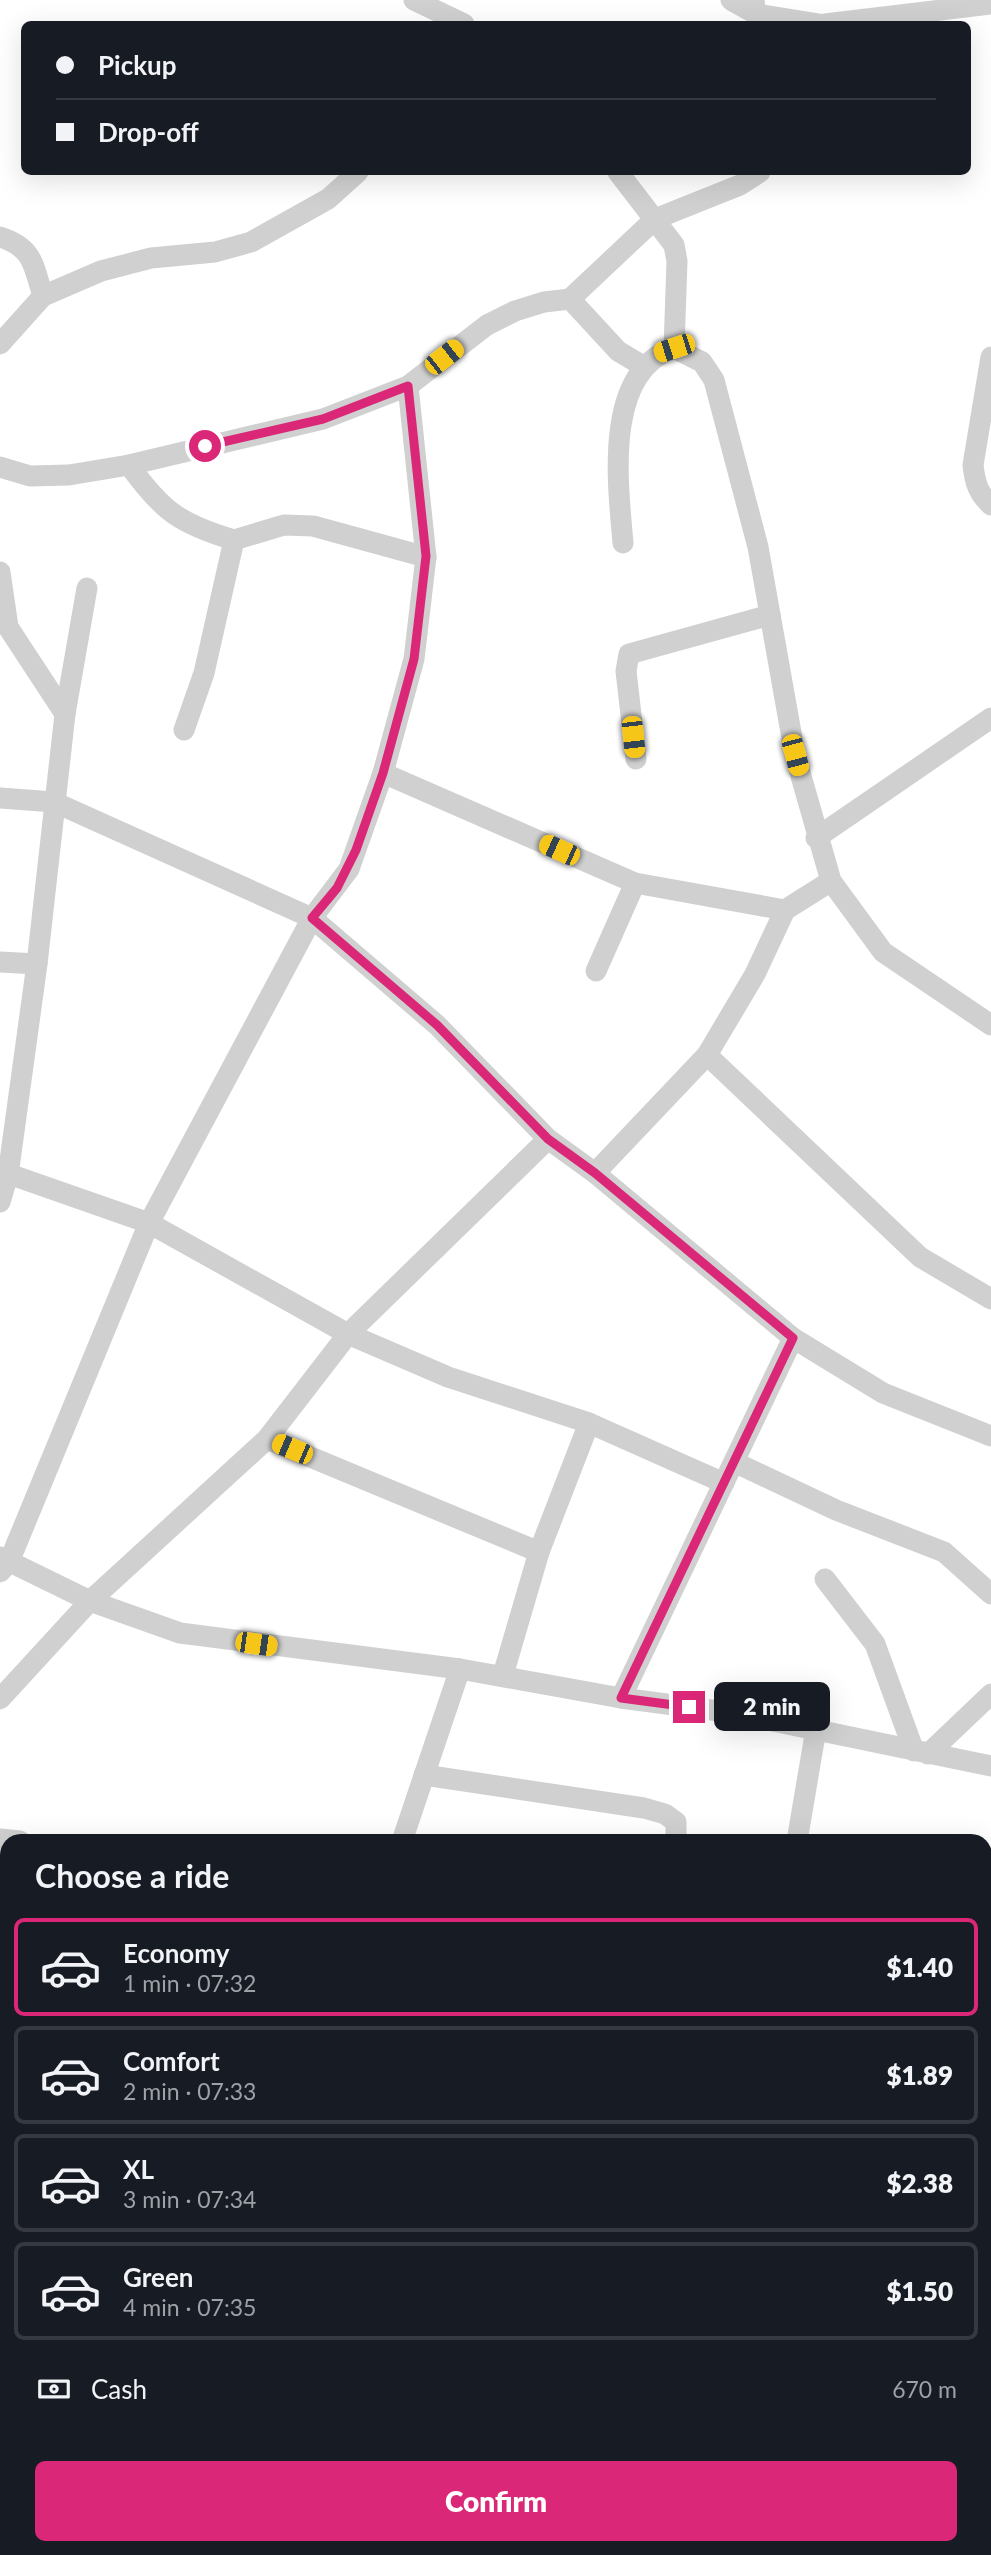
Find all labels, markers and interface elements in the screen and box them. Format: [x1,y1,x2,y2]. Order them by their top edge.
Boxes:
text: Pickup [98,49,177,81]
text: Drop-off [98,116,199,148]
car [651,332,698,364]
car [421,336,468,378]
route start [189,430,221,462]
car [621,715,646,759]
car [780,732,811,778]
car [536,832,583,868]
car [269,1431,316,1467]
car [234,1631,279,1657]
callout: 2 min [714,1682,829,1732]
route end [673,1691,705,1723]
text: 2 min [743,1692,801,1720]
text: Choose a ride [35,1856,229,1895]
icon: car [39,1936,102,1999]
text: Economy [123,1937,229,1969]
text: $1.40 [886,1951,953,1983]
text: 1 min · 07:32 [123,1969,256,1997]
icon: car [39,2044,102,2107]
text: Comfort [123,2045,220,2077]
text: $1.89 [886,2059,953,2091]
text: 2 min · 07:33 [123,2077,256,2105]
icon: car [39,2152,102,2215]
text: XL [123,2153,154,2185]
text: $2.38 [886,2167,953,2199]
text: 3 min · 07:34 [123,2185,256,2213]
icon: car [39,2260,102,2323]
text: Green [123,2261,193,2293]
text: $1.50 [886,2275,953,2307]
text: 4 min · 07:35 [123,2293,256,2321]
icon: cash [35,2370,73,2408]
text: Cash [91,2373,147,2405]
text: 670 m [892,2375,957,2403]
button: Confirm [35,2461,957,2541]

